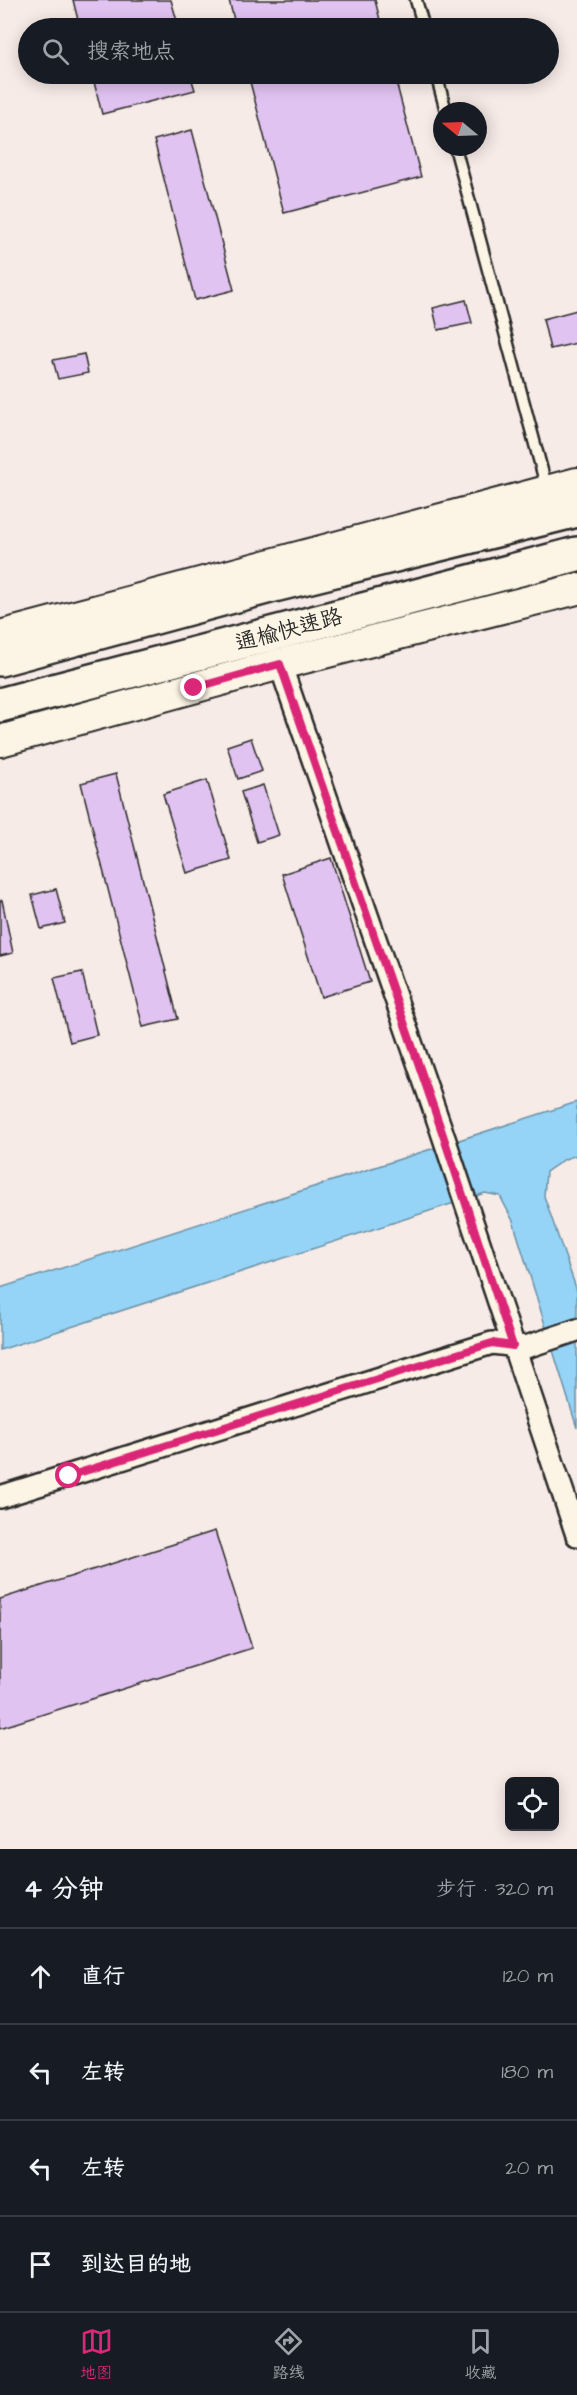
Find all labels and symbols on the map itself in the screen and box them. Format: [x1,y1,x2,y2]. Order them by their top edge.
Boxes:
north arrow [433,102,487,156]
street label: 通榆快速路 [232,601,346,659]
route end [180,674,206,700]
route start [55,1462,81,1488]

